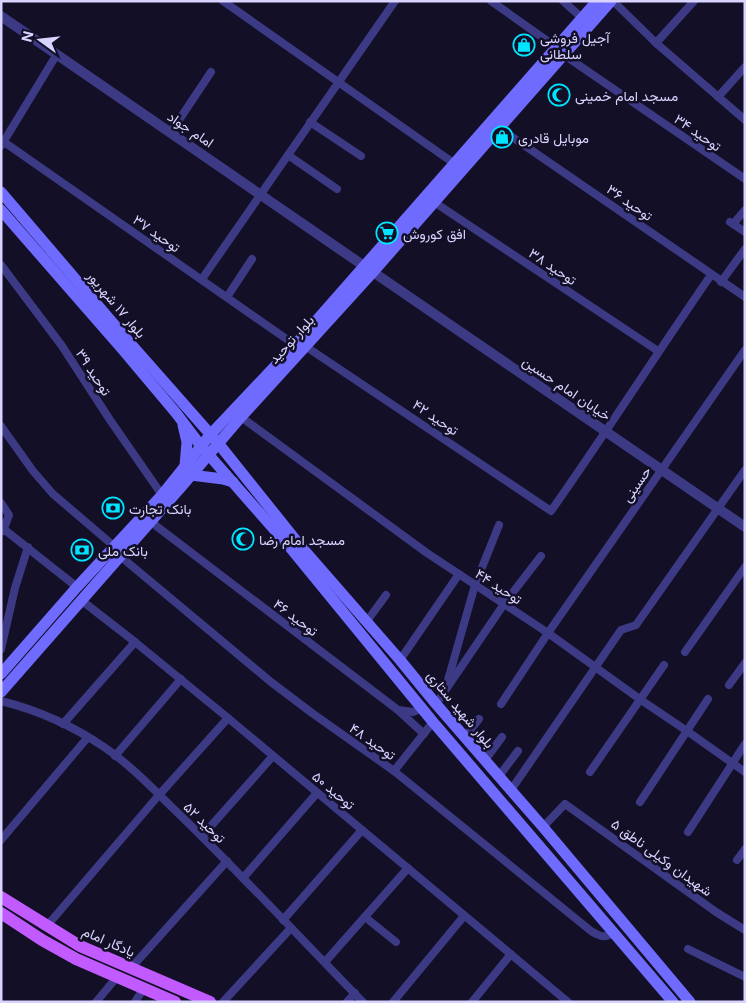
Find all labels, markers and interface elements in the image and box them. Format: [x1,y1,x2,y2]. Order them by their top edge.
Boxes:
north arrow [15,15,65,65]
text: N [17,29,37,44]
place label: آجیل فروشی سلطانی [540,29,611,63]
shop icon: آجیل فروشی سلطانی [512,33,536,57]
mosque icon: مسجد امام خمینی [547,83,571,107]
place label: مسجد امام خمینی [575,87,678,105]
street label: امام جواد [164,107,217,151]
street label: توحید ۳۴ [671,110,725,155]
shop icon: موبایل قادری [490,125,514,149]
place label: موبایل قادری [518,129,589,147]
street label: توحید ۳۶ [603,180,656,225]
street label: توحید ۳۷ [129,211,184,256]
supermarket icon: افق کوروش [375,221,399,245]
place label: افق کوروش [403,225,466,243]
street label: توحید ۳۸ [525,244,580,289]
street label: بلوار ۱۷ شهریور [83,266,150,342]
street label: بلوار توحید [265,311,318,367]
street label: توحید ۳۹ [72,345,115,399]
street label: خیابان امام حسین [519,352,614,425]
street label: توحید ۴۲ [409,395,462,439]
street label: حسینی [618,463,655,506]
bank icon: بانک تجارت [101,496,125,520]
place label: بانک تجارت [129,500,191,518]
mosque icon: مسجد امام رضا [231,527,255,551]
place label: مسجد امام رضا [259,531,345,549]
bank icon: بانک ملی [70,538,94,562]
place label: بانک ملی [98,542,148,560]
street label: توحید ۴۴ [472,565,526,608]
street label: توحید ۴۶ [270,595,322,640]
street label: بلوار شهید ستاری [423,667,498,752]
street label: توحید ۴۸ [346,719,399,764]
street label: توحید ۵۰ [309,767,359,814]
street label: توحید ۵۲ [180,798,230,847]
street label: شهیدان وکیلی ناطق ۵ [608,815,716,900]
street label: یادگار امام [80,922,138,961]

